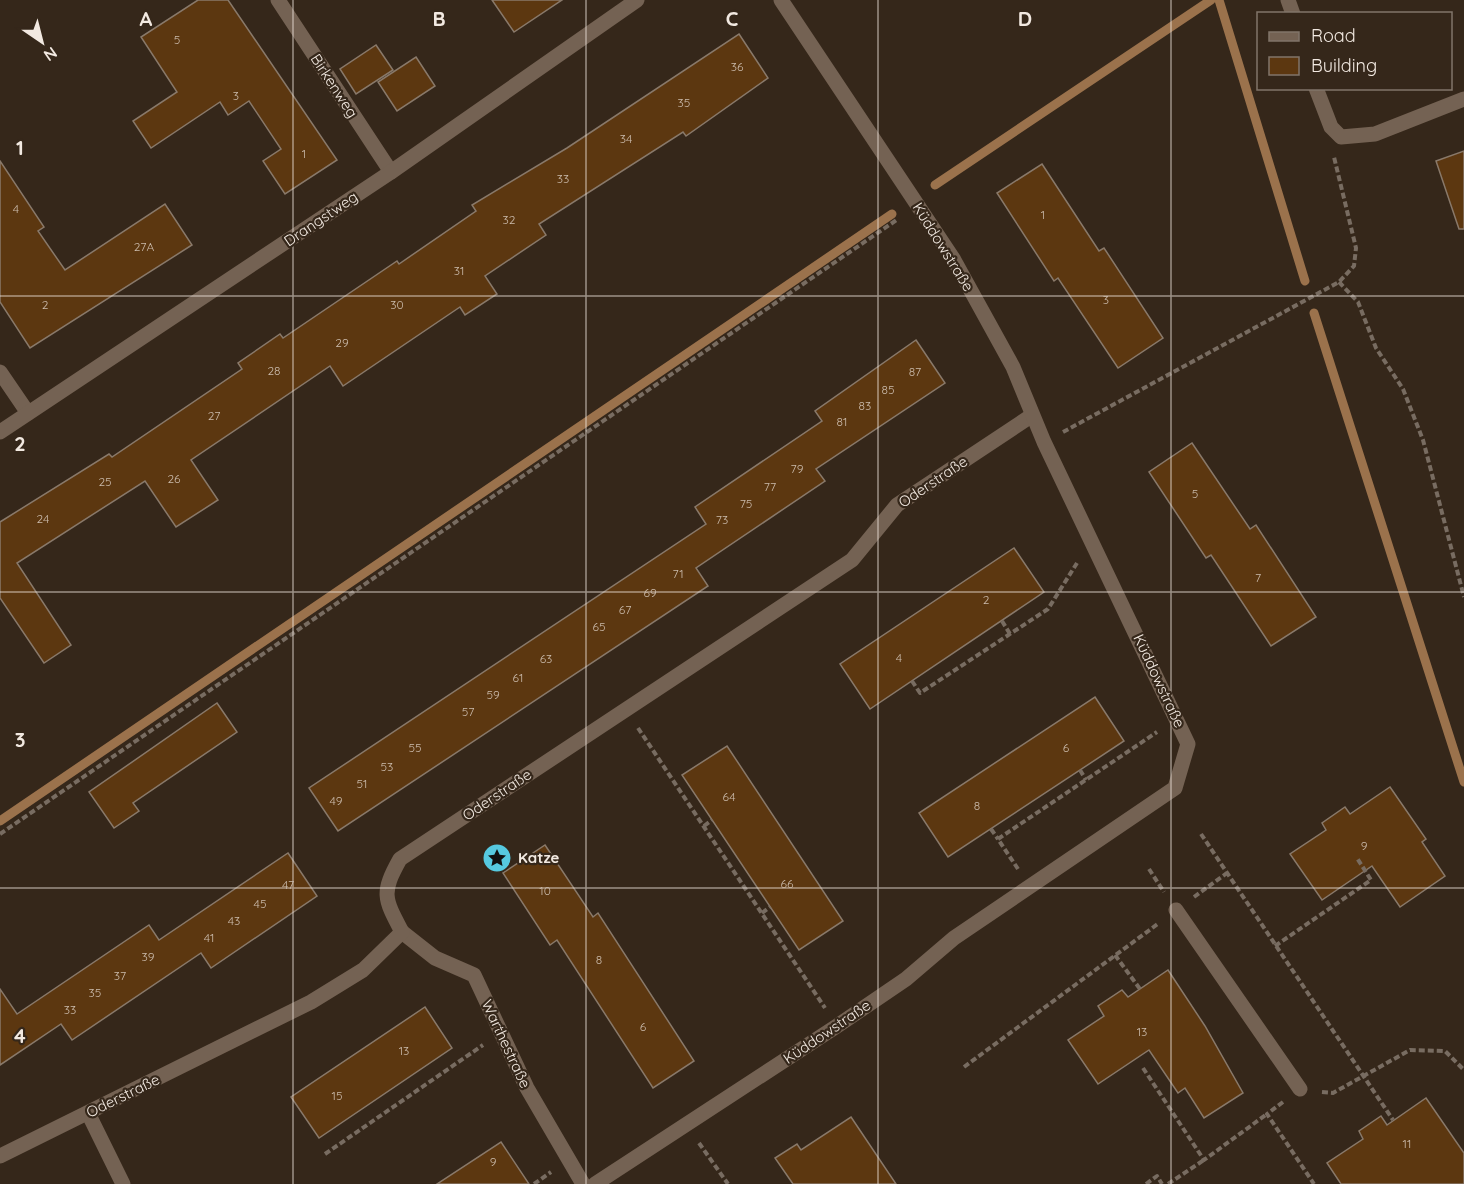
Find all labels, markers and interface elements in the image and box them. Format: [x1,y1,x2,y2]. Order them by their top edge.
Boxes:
text: A [140,6,153,31]
text: B [432,6,446,31]
text: C [726,6,739,31]
text: D [1018,6,1032,31]
north arrow [12,12,72,72]
legend [1257,12,1452,90]
text: Road [1311,24,1356,47]
house number: 5 [174,32,180,47]
text: N [40,43,61,66]
street label: Birkenweg [307,50,362,121]
text: Building [1311,54,1377,77]
house number: 36 [731,59,744,74]
house number: 3 [233,88,239,103]
house number: 35 [678,95,690,110]
house number: 34 [620,131,632,146]
text: 1 [16,135,24,160]
house number: 1 [302,146,306,161]
house number: 33 [557,171,569,186]
street label: Drangstweg [280,187,361,250]
street label: Küddowstraße [909,199,978,295]
house number: 4 [13,201,19,216]
house number: 1 [1041,207,1045,222]
house number: 32 [503,212,516,227]
house number: 27A [134,239,154,254]
house number: 31 [454,263,464,278]
house number: 3 [1103,292,1109,307]
house number: 2 [42,297,49,312]
house number: 30 [390,297,404,312]
house number: 29 [335,335,349,350]
house number: 28 [267,363,281,378]
house number: 87 [909,364,921,379]
house number: 85 [881,382,895,397]
house number: 83 [859,398,871,413]
house number: 27 [208,408,220,423]
house number: 81 [837,414,847,429]
text: 2 [14,431,26,456]
street label: Oderstraße [895,452,971,512]
house number: 79 [791,461,804,476]
house number: 26 [167,471,181,486]
house number: 25 [98,474,112,489]
house number: 77 [764,479,776,494]
house number: 5 [1192,486,1198,501]
house number: 75 [740,496,752,511]
house number: 24 [37,511,49,526]
house number: 73 [716,512,728,527]
house number: 71 [672,566,684,581]
house number: 7 [1255,570,1261,585]
house number: 69 [643,585,657,600]
house number: 2 [983,592,990,607]
house number: 67 [619,602,631,617]
house number: 65 [593,619,606,634]
street label: Küddowstraße [1129,631,1189,731]
house number: 4 [896,650,902,665]
house number: 63 [540,651,552,666]
house number: 61 [513,670,523,685]
house number: 59 [486,687,500,702]
house number: 57 [462,704,474,719]
text: 3 [15,727,25,752]
house number: 55 [408,740,422,755]
house number: 6 [1063,740,1070,755]
house number: 53 [381,759,393,774]
street label: Oderstraße [459,765,535,825]
house number: 51 [357,776,367,791]
house number: 64 [723,789,735,804]
house number: 49 [330,793,343,808]
house number: 8 [974,798,980,813]
house number: 9 [1361,838,1368,853]
place icon: Katze [481,842,513,874]
place label: Katze [518,848,559,867]
house number: 66 [781,876,794,891]
house number: 47 [282,877,294,892]
house number: 10 [539,883,551,898]
house number: 45 [254,896,266,911]
house number: 43 [228,913,240,928]
house number: 41 [204,930,214,945]
house number: 39 [142,949,155,964]
house number: 8 [596,952,602,967]
house number: 37 [114,968,126,983]
house number: 35 [89,985,101,1000]
street label: Küddowstraße [779,995,874,1068]
street label: Warthestraße [478,996,535,1091]
house number: 33 [64,1002,76,1017]
house number: 6 [640,1019,647,1034]
text: 4 [14,1023,26,1048]
house number: 13 [1137,1024,1147,1039]
house number: 13 [399,1043,409,1058]
street label: Oderstraße [83,1070,163,1121]
house number: 15 [332,1088,342,1103]
house number: 11 [1403,1136,1411,1151]
house number: 9 [490,1154,497,1169]

